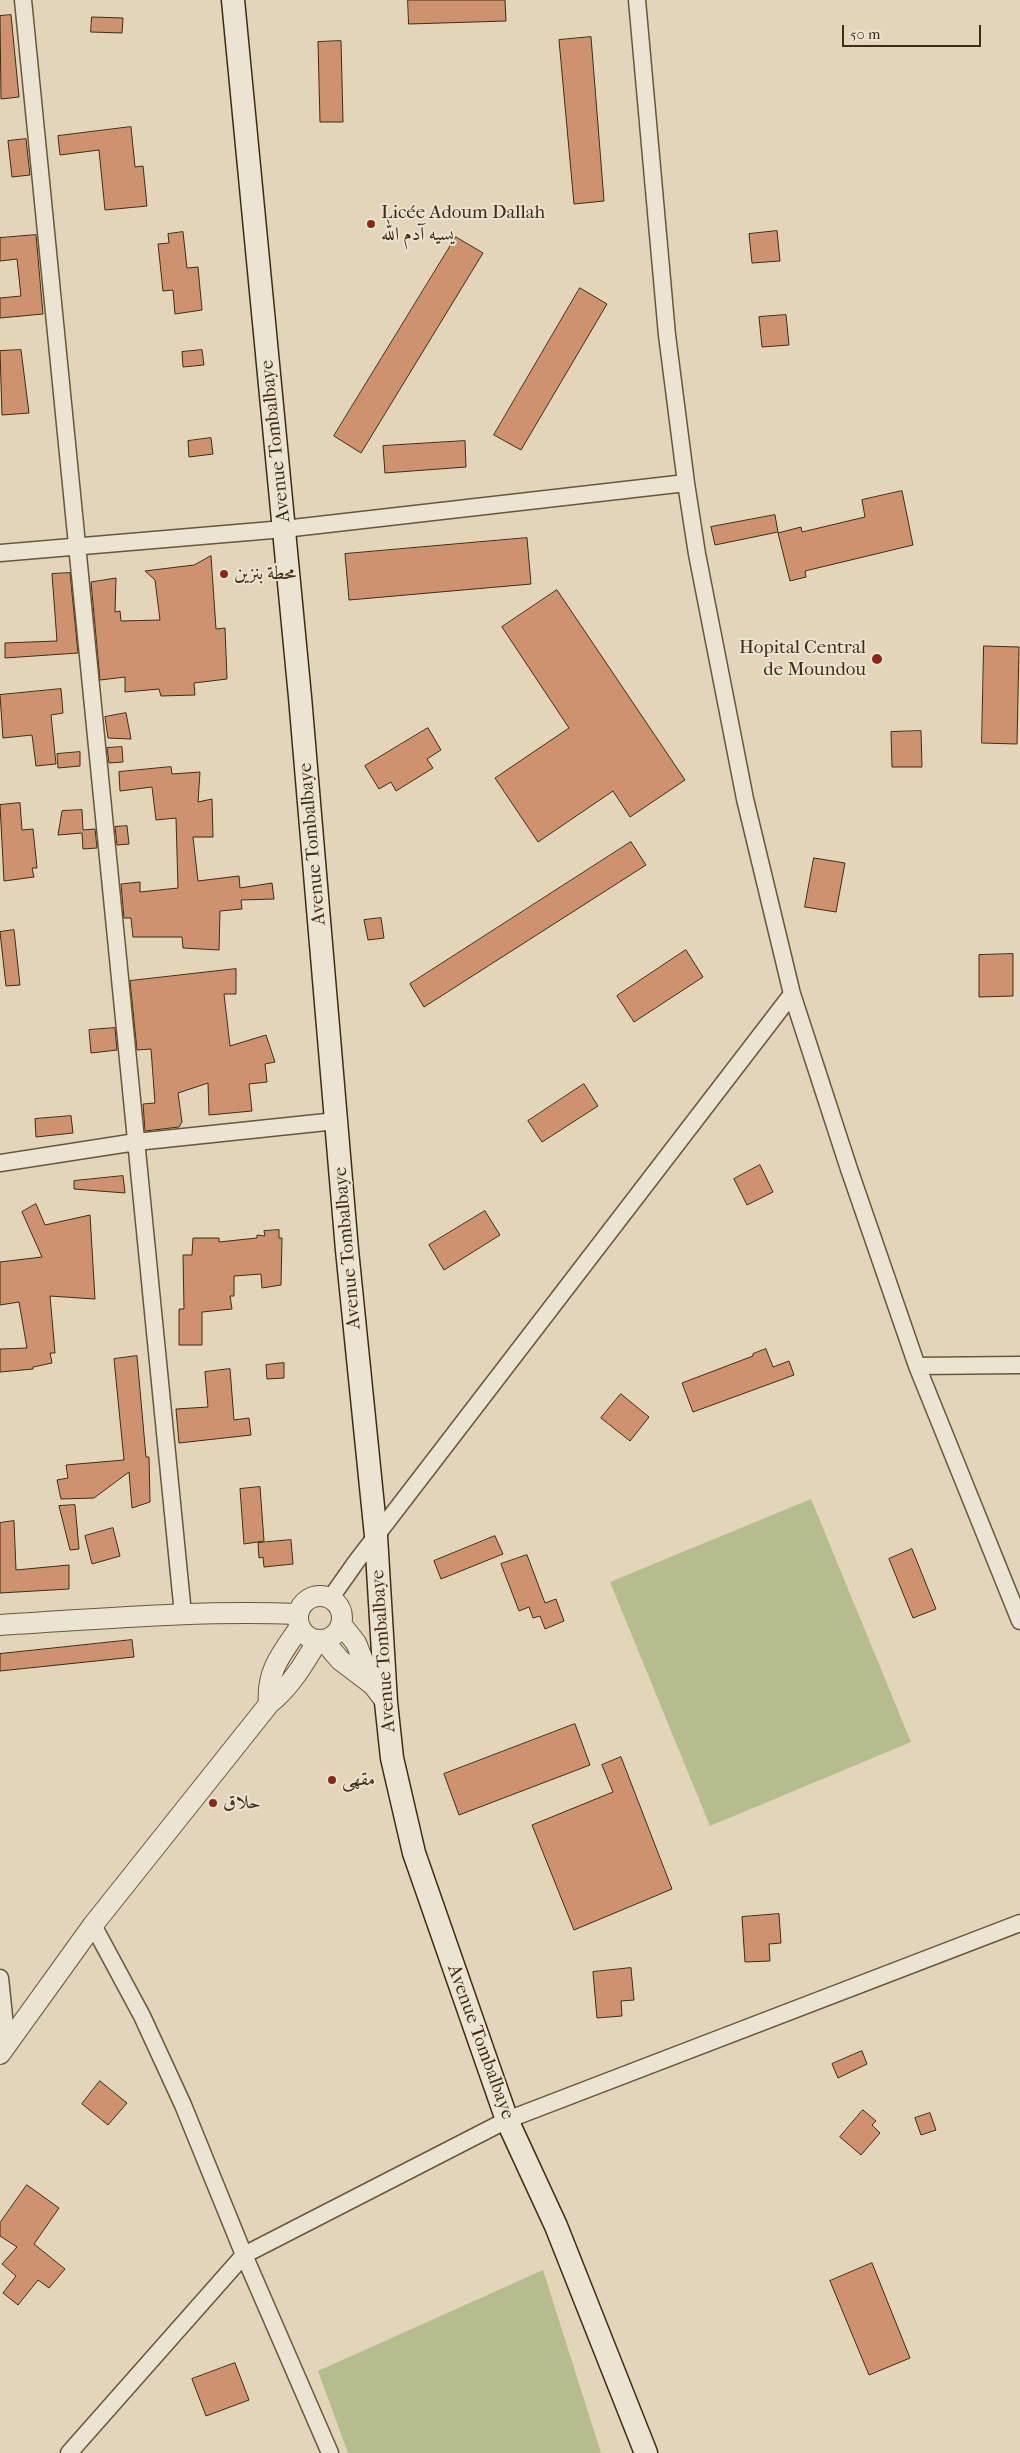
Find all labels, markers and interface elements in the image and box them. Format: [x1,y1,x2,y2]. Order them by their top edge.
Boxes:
scale bar [845,15,984,47]
text: 50 m [850,25,880,43]
place label: Licée Adoum Dallah يسيه آدم الله [381,202,545,246]
marker: Licée Adoum Dallah يسيه آدم الله [365,218,377,230]
street label: Avenue Tombalbaye [256,359,296,523]
place label: محطة بنزين [234,563,296,585]
marker: محطة بنزين [218,568,230,580]
place label: Hopital Central de Moundou [739,637,866,681]
marker: Hopital Central de Moundou [870,652,884,666]
street label: Avenue Tombalbaye [295,762,331,926]
street label: Avenue Tombalbaye [330,1166,366,1330]
street label: Avenue Tombalbaye [367,1569,401,1733]
place label: مقهى [342,1769,375,1791]
marker: مقهى [326,1774,338,1786]
place label: حلاق [223,1792,261,1814]
marker: حلاق [207,1797,219,1809]
street label: Avenue Tombalbaye [441,1961,519,2123]

